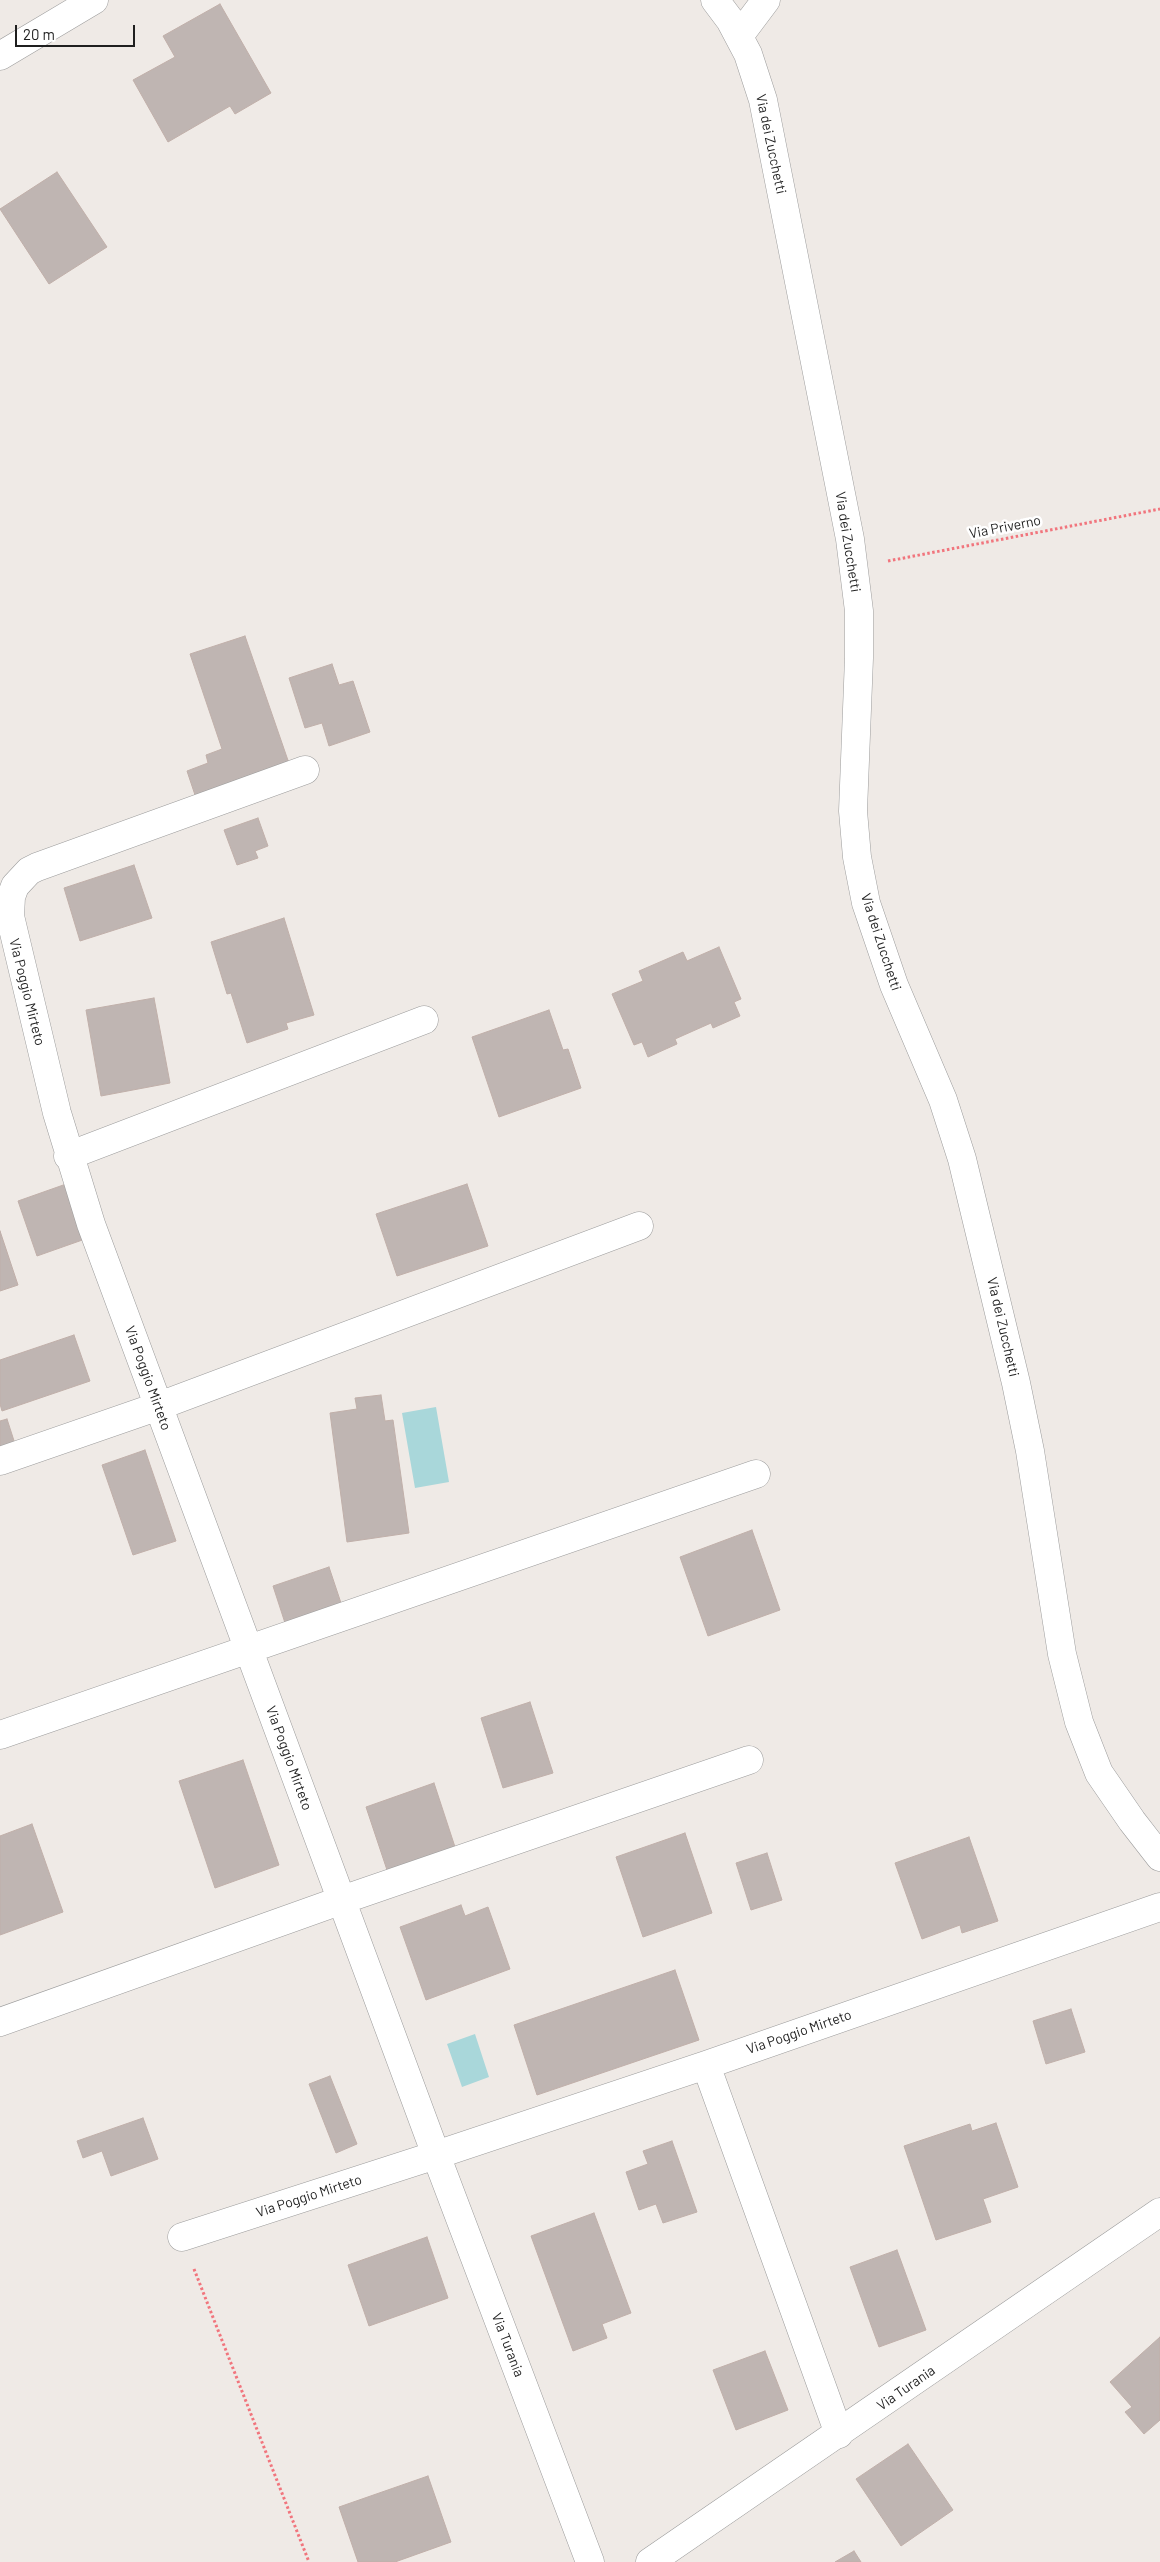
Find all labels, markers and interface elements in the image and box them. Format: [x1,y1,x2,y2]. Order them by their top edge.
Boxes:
scale bar [18,15,138,47]
text: 20 m [23,25,55,43]
street label: Via dei Zucchetti [752,93,790,195]
street label: Via dei Zucchetti [832,491,864,593]
street label: Via Priverno [968,512,1042,542]
street label: Via dei Zucchetti [857,891,905,993]
street label: Via Poggio Mirteto [6,937,48,1047]
street label: Via dei Zucchetti [983,1276,1023,1378]
street label: Via Poggio Mirteto [121,1323,175,1433]
street label: Via Poggio Mirteto [262,1703,316,1813]
street label: Via Poggio Mirteto [744,2006,854,2058]
street label: Via Poggio Mirteto [254,2171,364,2221]
street label: Via Turania [488,2311,528,2379]
street label: Via Turania [874,2362,938,2414]

